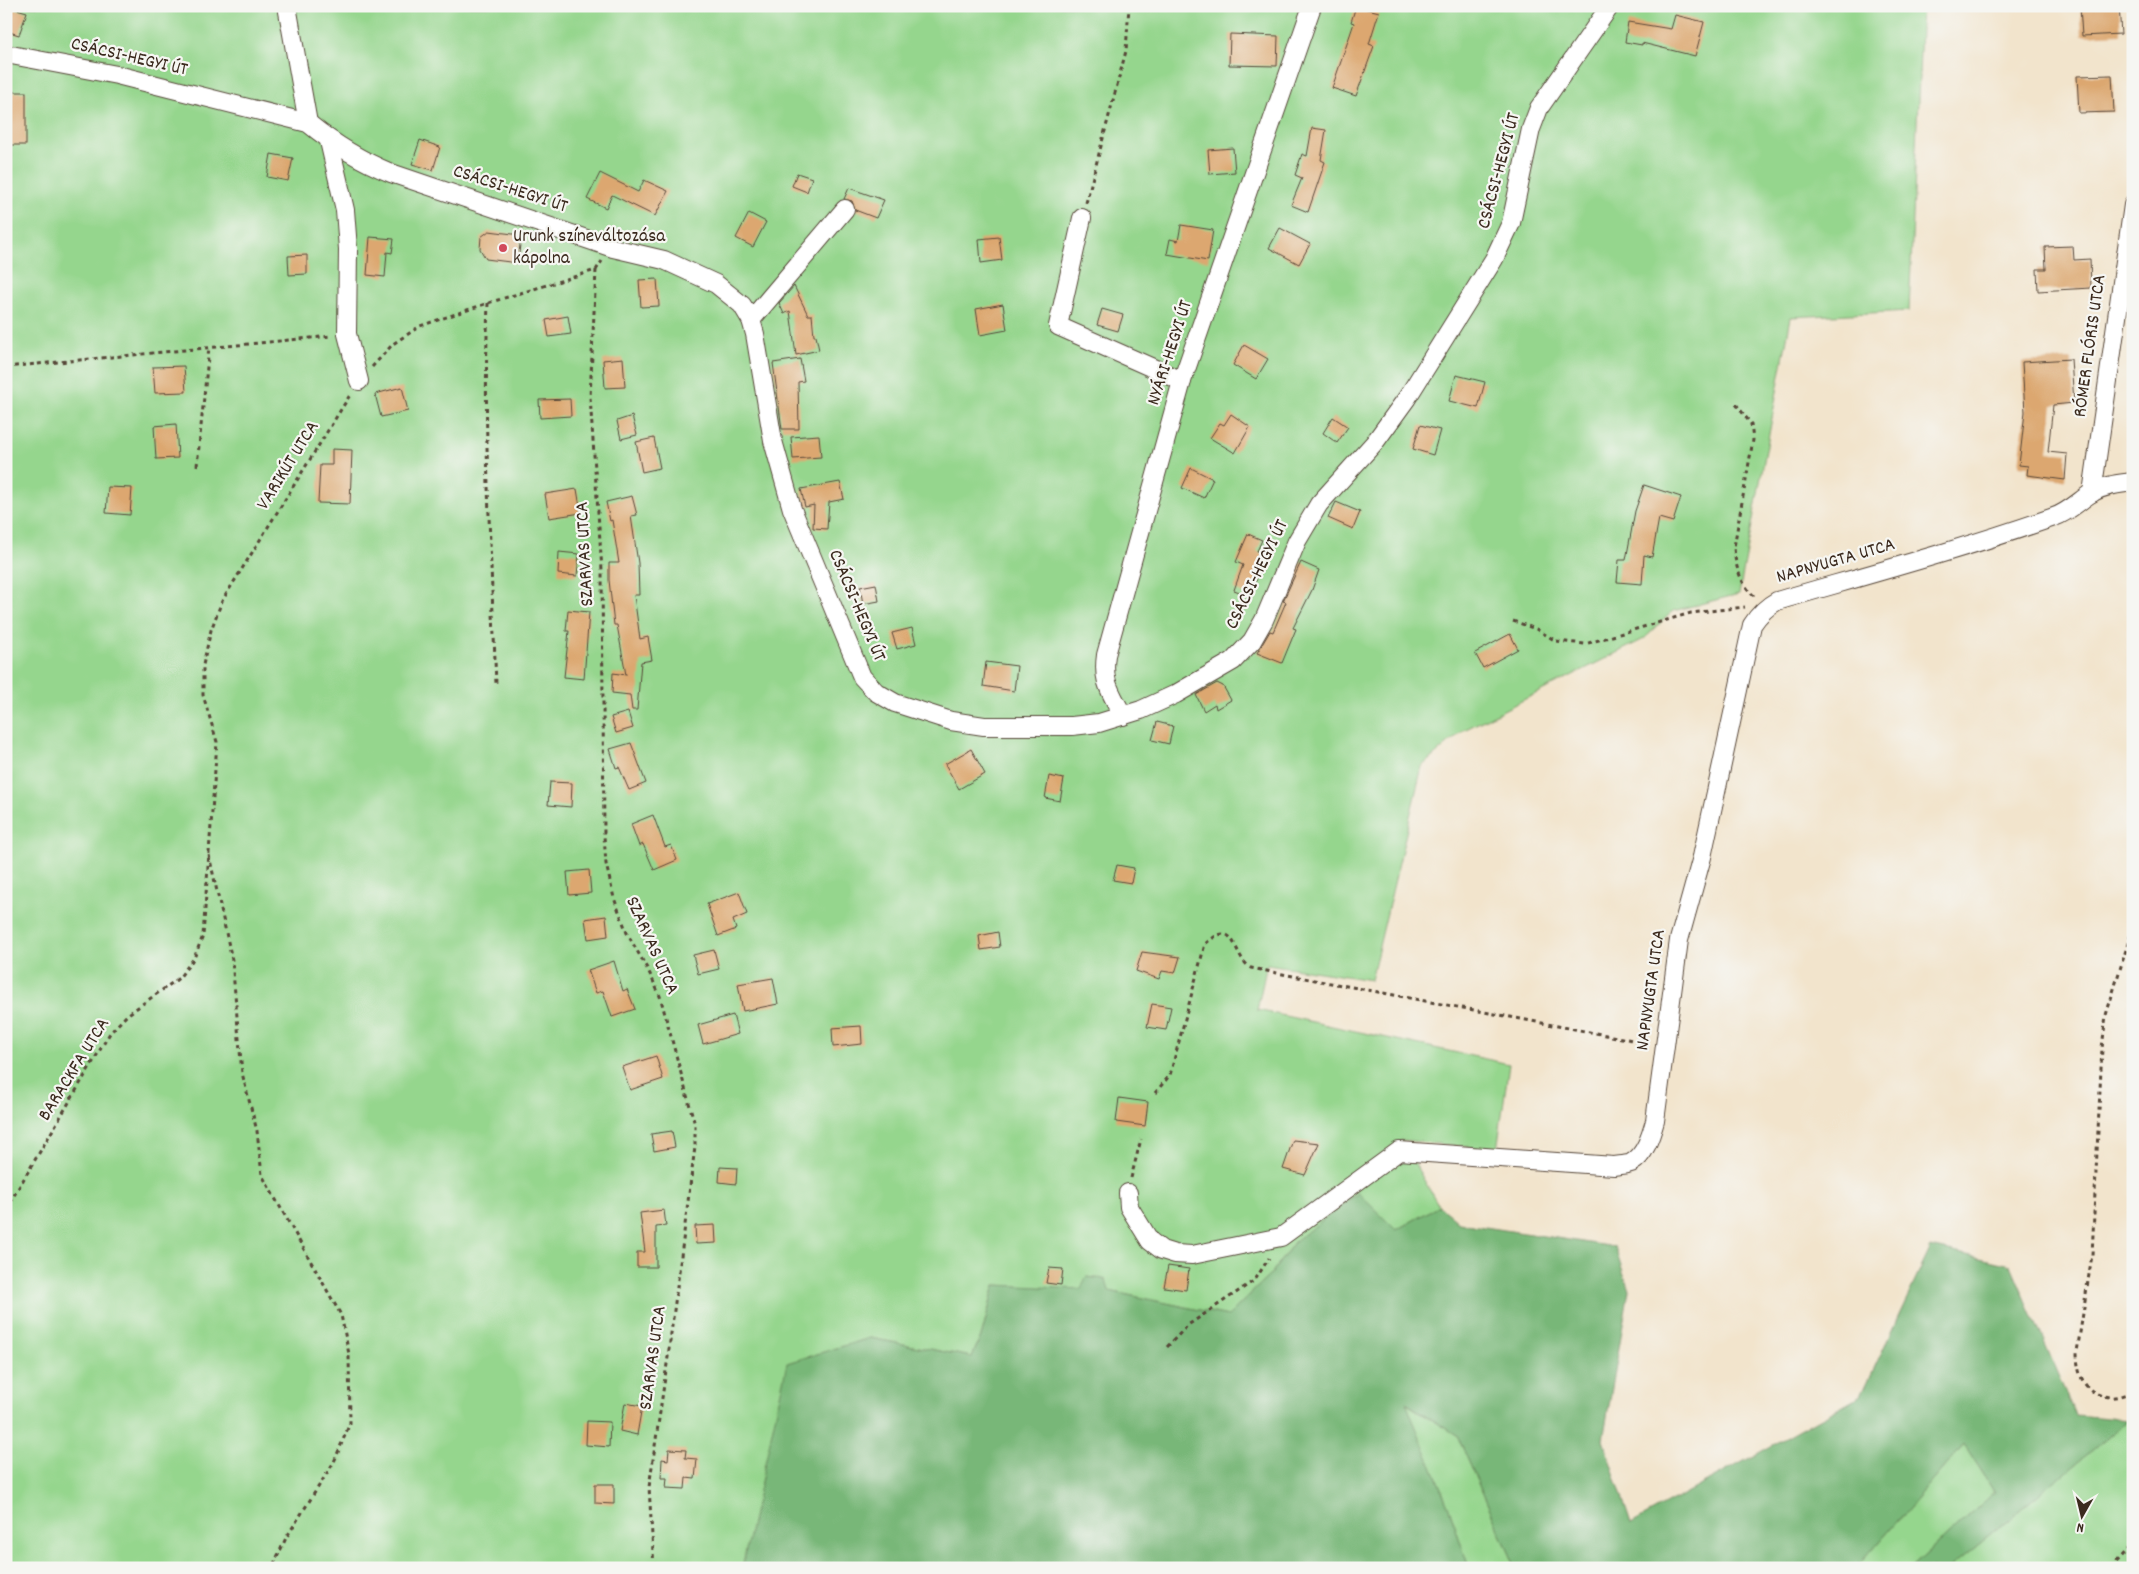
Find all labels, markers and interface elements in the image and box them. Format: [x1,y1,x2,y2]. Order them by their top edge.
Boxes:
street label: CSÁCSI-HEGYI ÚT [68,31,190,85]
street label: CSÁCSI-HEGYI ÚT [1472,110,1529,232]
street label: CSÁCSI-HEGYI ÚT [449,159,571,221]
place label: Urunk színeváltozása kápolna [513,224,666,273]
marker: Urunk színeváltozása kápolna [497,242,509,254]
street label: RÓMER FLÓRIS UTCA [2068,273,2114,419]
street label: NYÁRI-HEGYI ÚT [1141,297,1201,409]
street label: VARIKÚT UTCA [251,416,327,516]
street label: SZARVAS UTCA [570,501,602,607]
street label: CSÁCSI-HEGYI ÚT [1220,515,1296,634]
street label: NAPNYUGTA UTCA [1773,532,1899,592]
street label: CSÁCSI-HEGYI ÚT [820,546,892,666]
street label: SZARVAS UTCA [617,892,685,1000]
street label: NAPNYUGTA UTCA [1630,928,1674,1052]
street label: BARACKFA UTCA [33,1013,117,1127]
street label: SZARVAS UTCA [633,1304,675,1412]
north arrow [2056,1492,2106,1542]
text: N [2076,1516,2085,1537]

